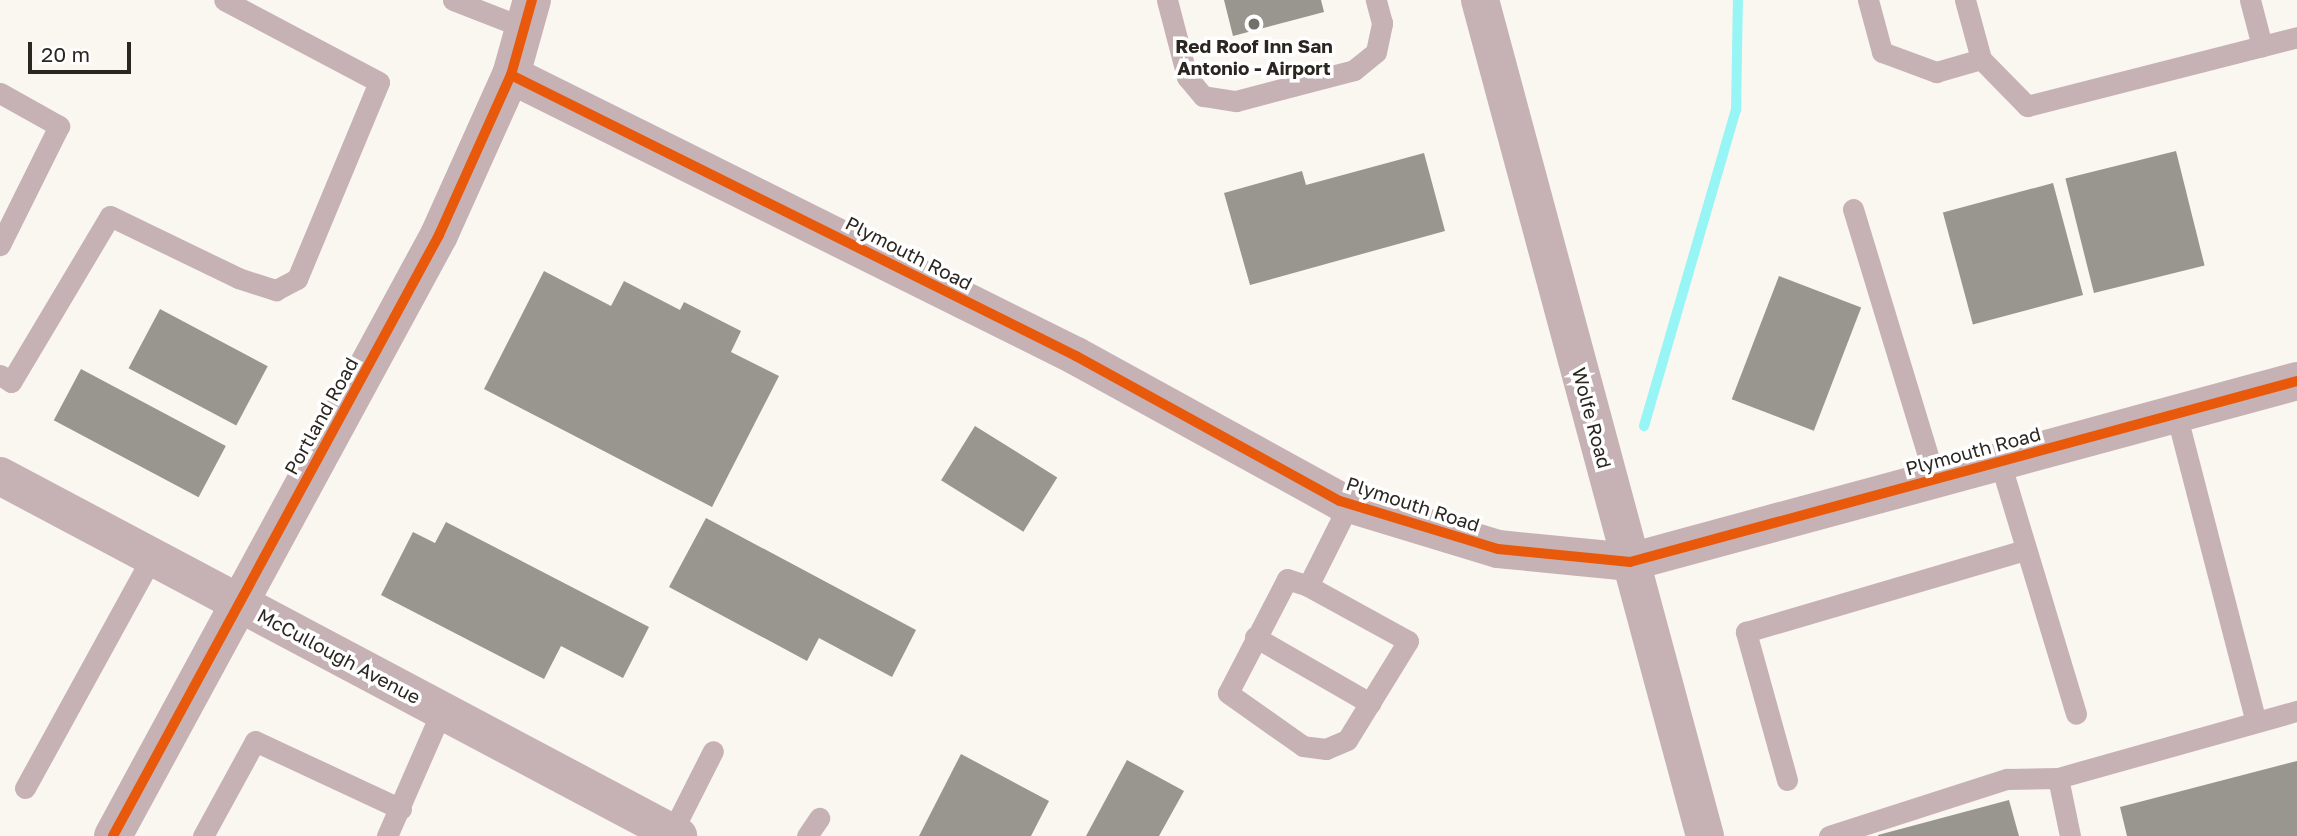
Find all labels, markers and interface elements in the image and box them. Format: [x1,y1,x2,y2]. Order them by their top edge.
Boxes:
marker: Red Roof Inn San Antonio - Airport [1246,16,1262,32]
scale bar [32,28,135,72]
place label: Red Roof Inn San Antonio - Airport [1175,35,1333,79]
text: 20 m [41,41,90,67]
street label: Plymouth Road [842,211,976,295]
street label: Portland Road [279,353,363,479]
street label: Wolfe Road [1568,365,1616,471]
street label: Plymouth Road [1903,422,2043,480]
street label: Plymouth Road [1343,472,1483,536]
street label: McCullough Avenue [254,603,424,709]

